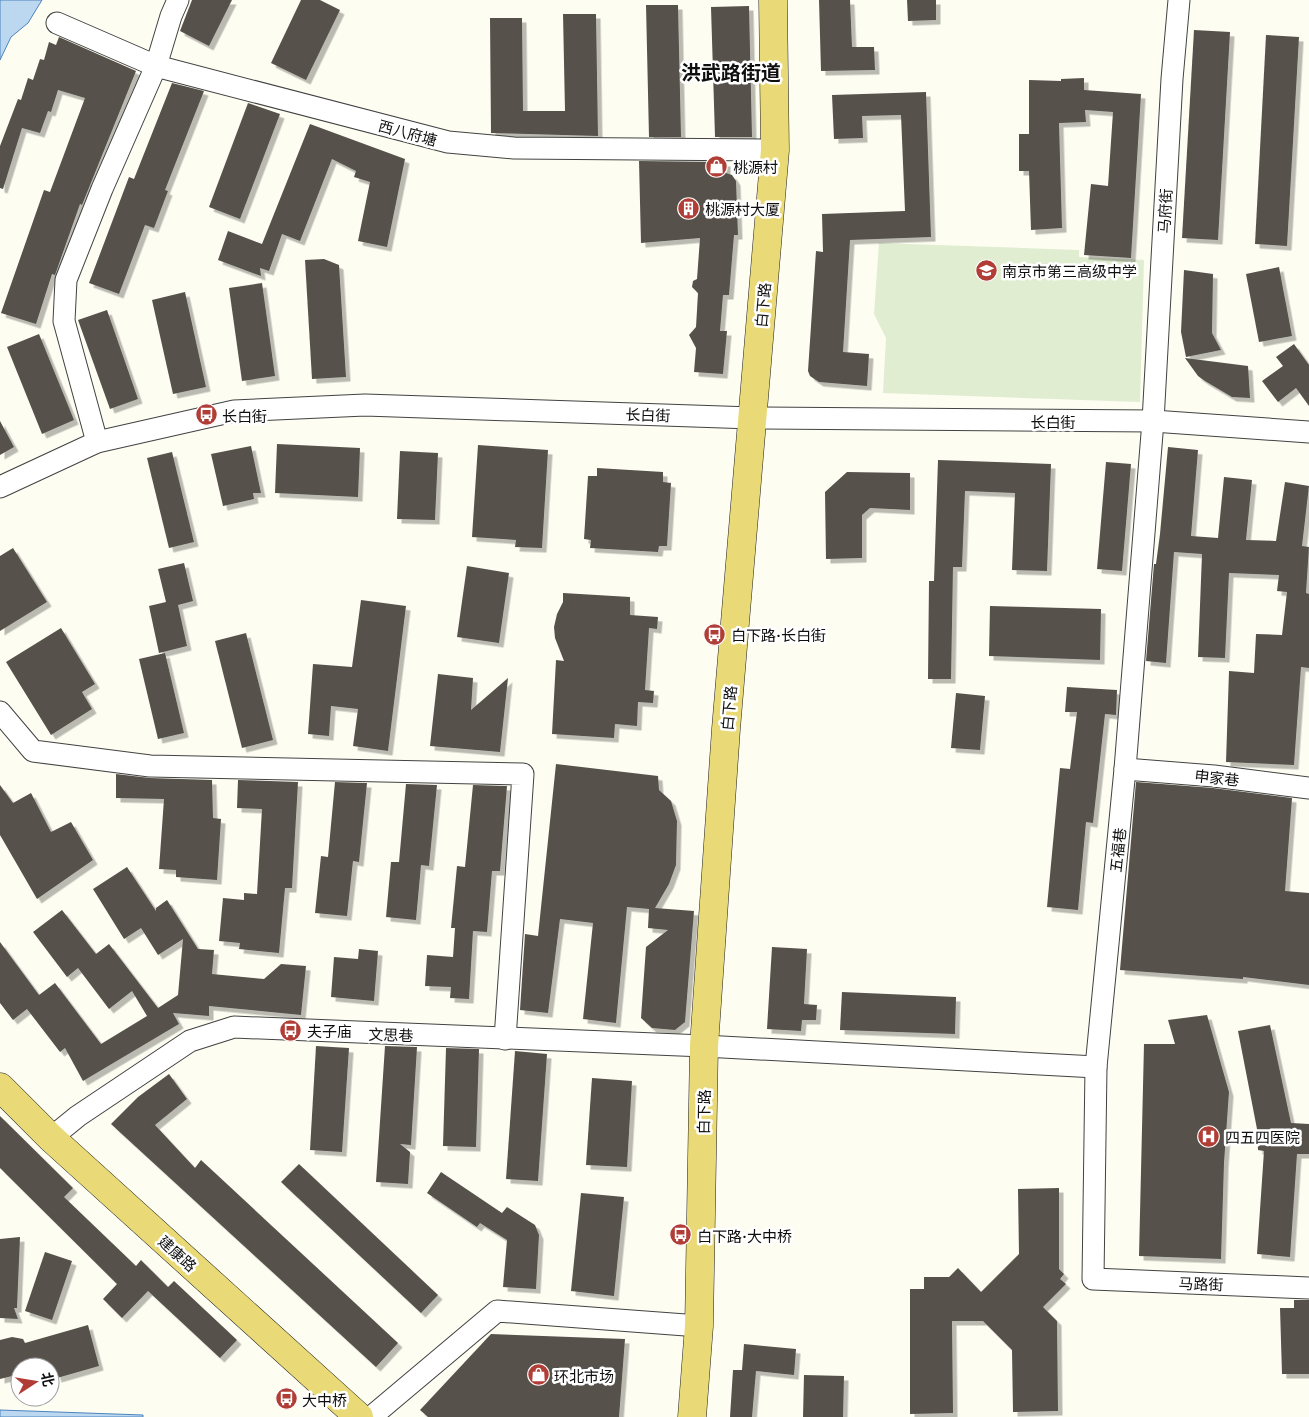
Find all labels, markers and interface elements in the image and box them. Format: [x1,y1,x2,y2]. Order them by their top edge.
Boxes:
district label: 洪武路街道 [681,56,781,86]
street label: 西八府塘 [376,113,440,151]
shop icon: 桃源村 [705,154,729,178]
place label: 桃源村 [733,155,778,178]
street label: 马府街 [1151,188,1177,234]
building icon: 桃源村大厦 [677,196,701,220]
place label: 桃源村大厦 [705,197,780,220]
school or university icon: 南京市第三高级中学 [974,258,998,282]
place label: 南京市第三高级中学 [1002,259,1137,282]
street label: 白下路 [749,282,775,328]
street label: 长白街 [625,402,671,426]
bus stop icon: 长白街 [194,403,218,427]
place label: 长白街 [222,404,267,427]
street label: 长白街 [1030,410,1076,433]
bus stop icon: 白下路·长白街 [703,622,727,646]
place label: 白下路·长白街 [731,623,826,646]
street label: 白下路 [715,685,741,731]
street label: 申家巷 [1193,763,1241,791]
street label: 五福巷 [1103,826,1131,874]
bus stop icon: 夫子庙 [279,1018,303,1042]
place label: 夫子庙 [307,1019,352,1042]
street label: 文思巷 [368,1022,414,1046]
street label: 白下路 [691,1089,715,1135]
hospital icon: 四五四医院 [1197,1124,1221,1148]
place label: 四五四医院 [1225,1125,1300,1148]
bus stop icon: 白下路·大中桥 [669,1223,693,1247]
place label: 白下路·大中桥 [697,1224,792,1247]
street label: 建康路 [154,1229,202,1277]
street label: 马路街 [1178,1271,1224,1295]
north arrow [10,1357,60,1407]
shop icon: 环北市场 [526,1363,550,1387]
place label: 环北市场 [554,1364,614,1387]
text: 北 [37,1370,60,1388]
bus stop icon: 大中桥 [274,1387,298,1411]
place label: 大中桥 [302,1388,347,1411]

